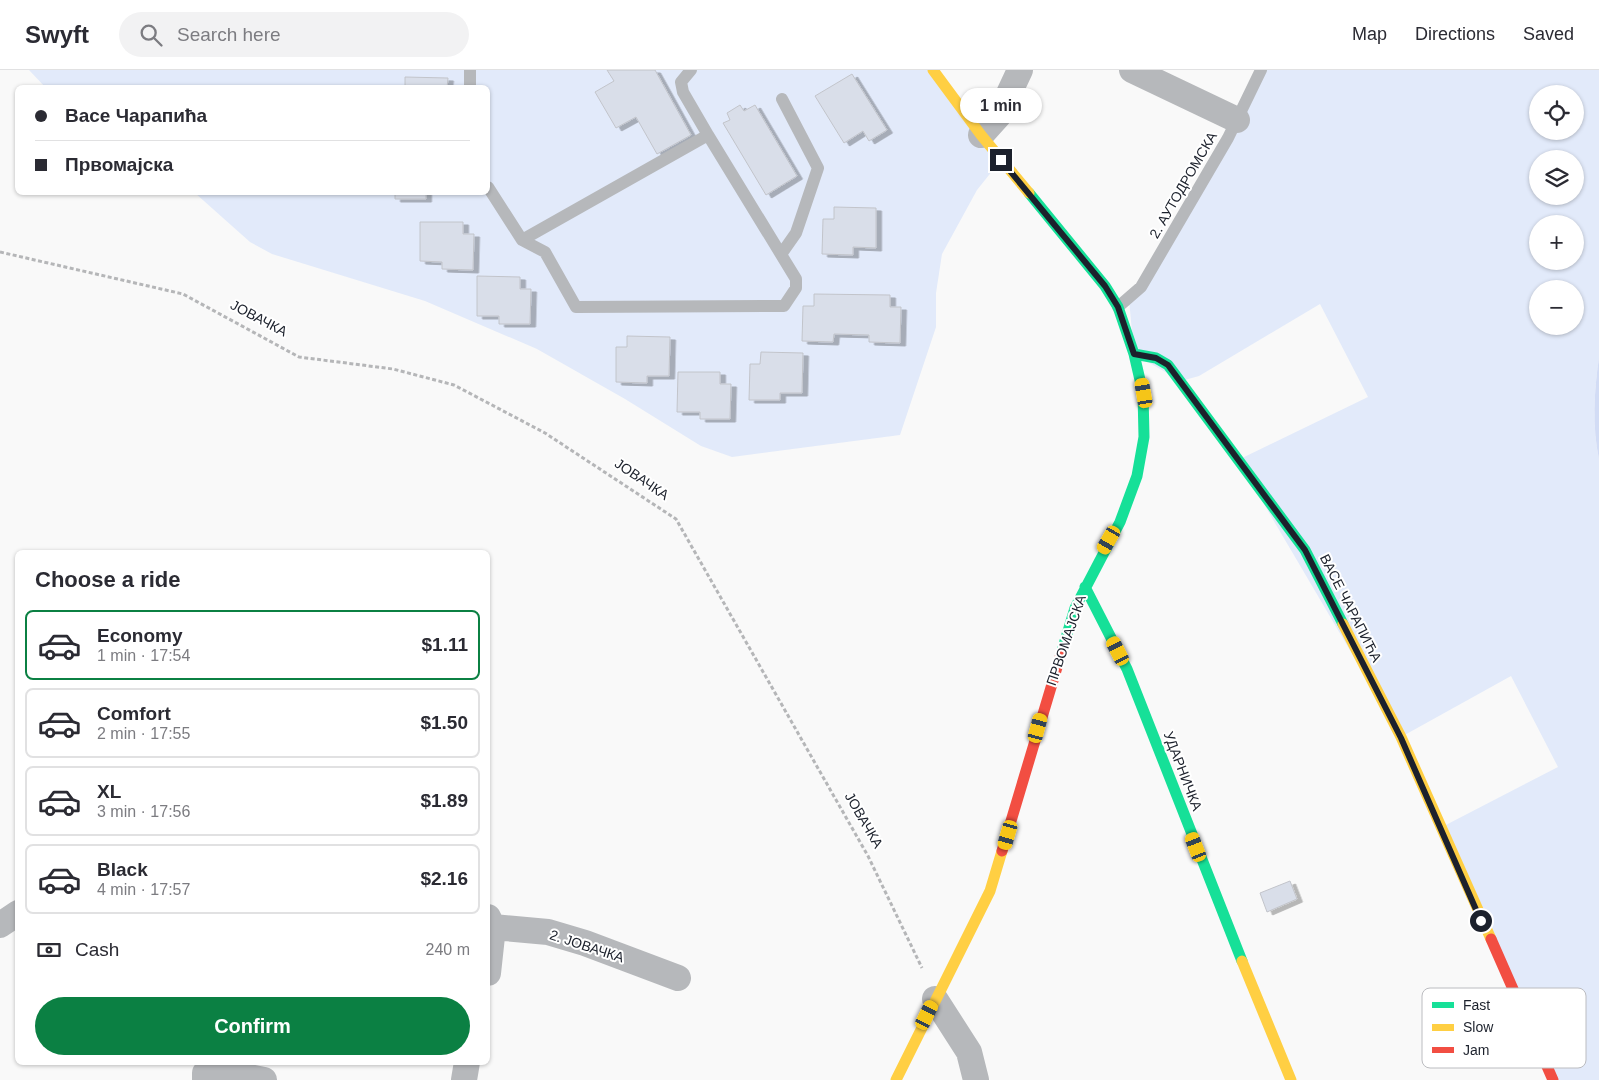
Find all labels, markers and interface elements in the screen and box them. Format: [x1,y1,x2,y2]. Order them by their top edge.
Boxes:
search box [119,12,469,57]
text: Swyft [25,21,89,48]
icon: search [137,21,165,49]
text: Search here [177,24,281,45]
text: Map [1352,24,1387,44]
text: Directions [1415,24,1495,44]
text: Saved [1523,24,1574,44]
map controls [1529,85,1584,335]
button: locate [1529,85,1584,140]
callout: 1 min [960,88,1042,122]
text: 1 min [980,97,1022,114]
text: Васе Чарапића [65,105,207,126]
street label: 2. АУТОДРОМСКА [1146,128,1220,241]
route end [990,149,1012,171]
button: layers [1529,150,1584,205]
text: Првомајска [65,154,173,175]
button: + [1529,215,1584,270]
button: − [1529,280,1584,335]
street label: ЈОВАЧКА [228,296,291,340]
car [1134,377,1153,409]
street label: ЈОВАЧКА [612,455,673,503]
car [1095,523,1122,557]
street label: ВАСЕ ЧАРАПИЋА [1317,551,1385,665]
text: Choose a ride [35,567,180,592]
street label: ПРВОМАЈСКА [1043,592,1089,687]
icon: car [37,623,82,668]
text: Economy [97,625,183,646]
text: $1.11 [422,634,468,655]
car [1104,634,1131,668]
text: 1 min · 17:54 [97,647,190,664]
icon: car [37,701,82,746]
text: Comfort [97,703,171,724]
text: $1.50 [420,712,468,733]
car [1026,712,1049,744]
text: 2 min · 17:55 [97,725,190,742]
street label: УДАРНИЧКА [1161,729,1206,813]
icon: car [37,779,82,824]
text: XL [97,781,121,802]
street label: ЈОВАЧКА [842,789,887,851]
text: $1.89 [420,790,468,811]
text: 3 min · 17:56 [97,803,190,820]
car [996,819,1019,851]
car [1183,830,1208,864]
icon: car [37,857,82,902]
text: Black [97,859,148,880]
text: $2.16 [420,868,468,889]
text: 4 min · 17:57 [97,881,190,898]
route start [1470,910,1492,932]
street label: 2. ЈОВАЧКА [548,926,627,966]
icon: cash [35,936,63,964]
text: Cash [75,939,119,960]
text: 240 m [426,941,470,958]
legend [1422,988,1586,1068]
button: Confirm [35,997,470,1055]
text: Fast [1463,997,1490,1013]
car [913,998,940,1032]
text: Slow [1463,1019,1494,1035]
text: Jam [1463,1042,1489,1058]

